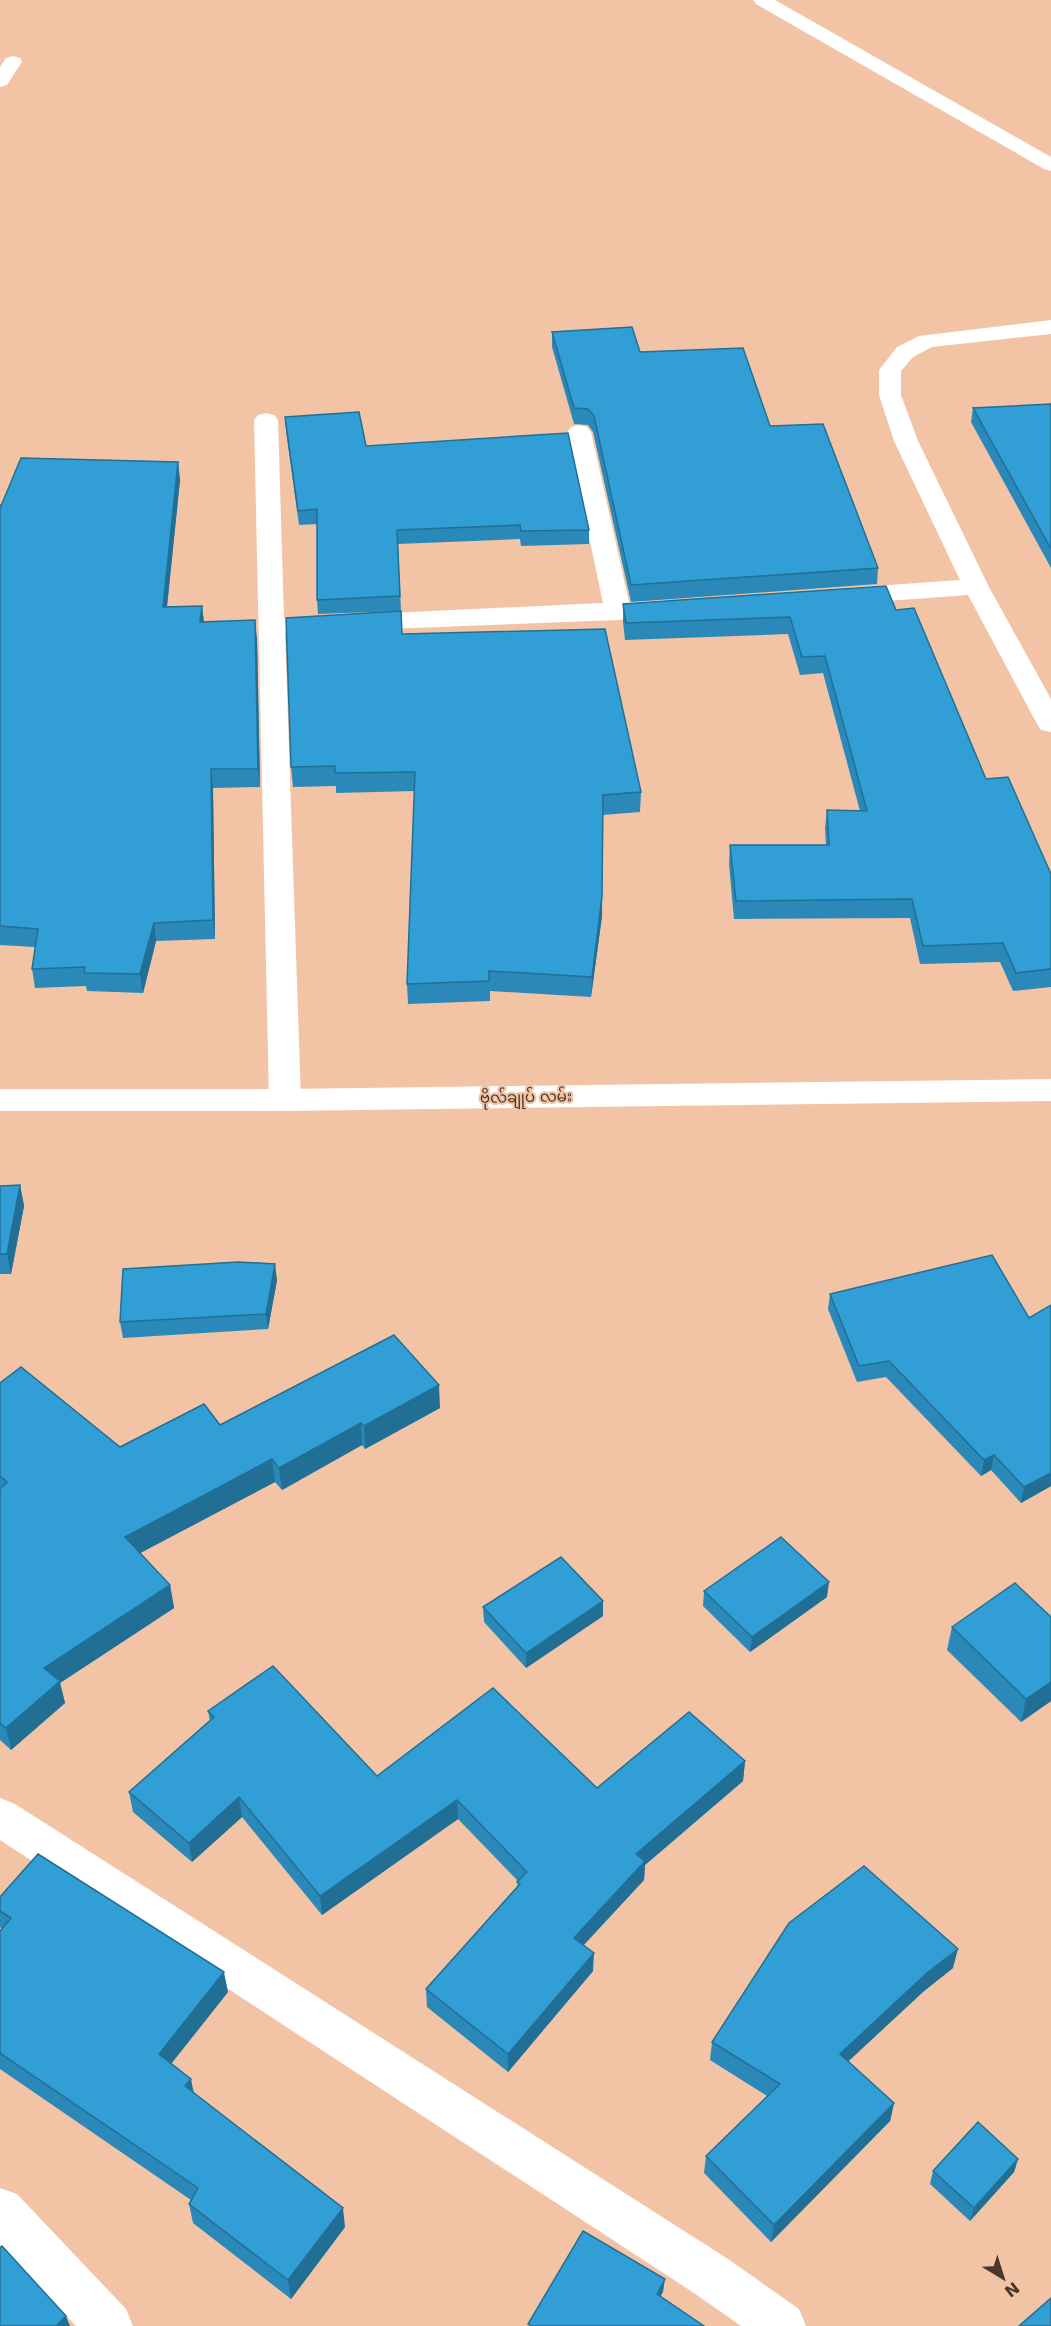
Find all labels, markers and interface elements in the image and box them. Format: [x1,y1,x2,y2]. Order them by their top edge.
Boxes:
street label: ဗိုလ်ချုပ် လမ်း [480,1086,572,1110]
north arrow [973,2248,1033,2308]
text: N [1001,2278,1023,2301]

